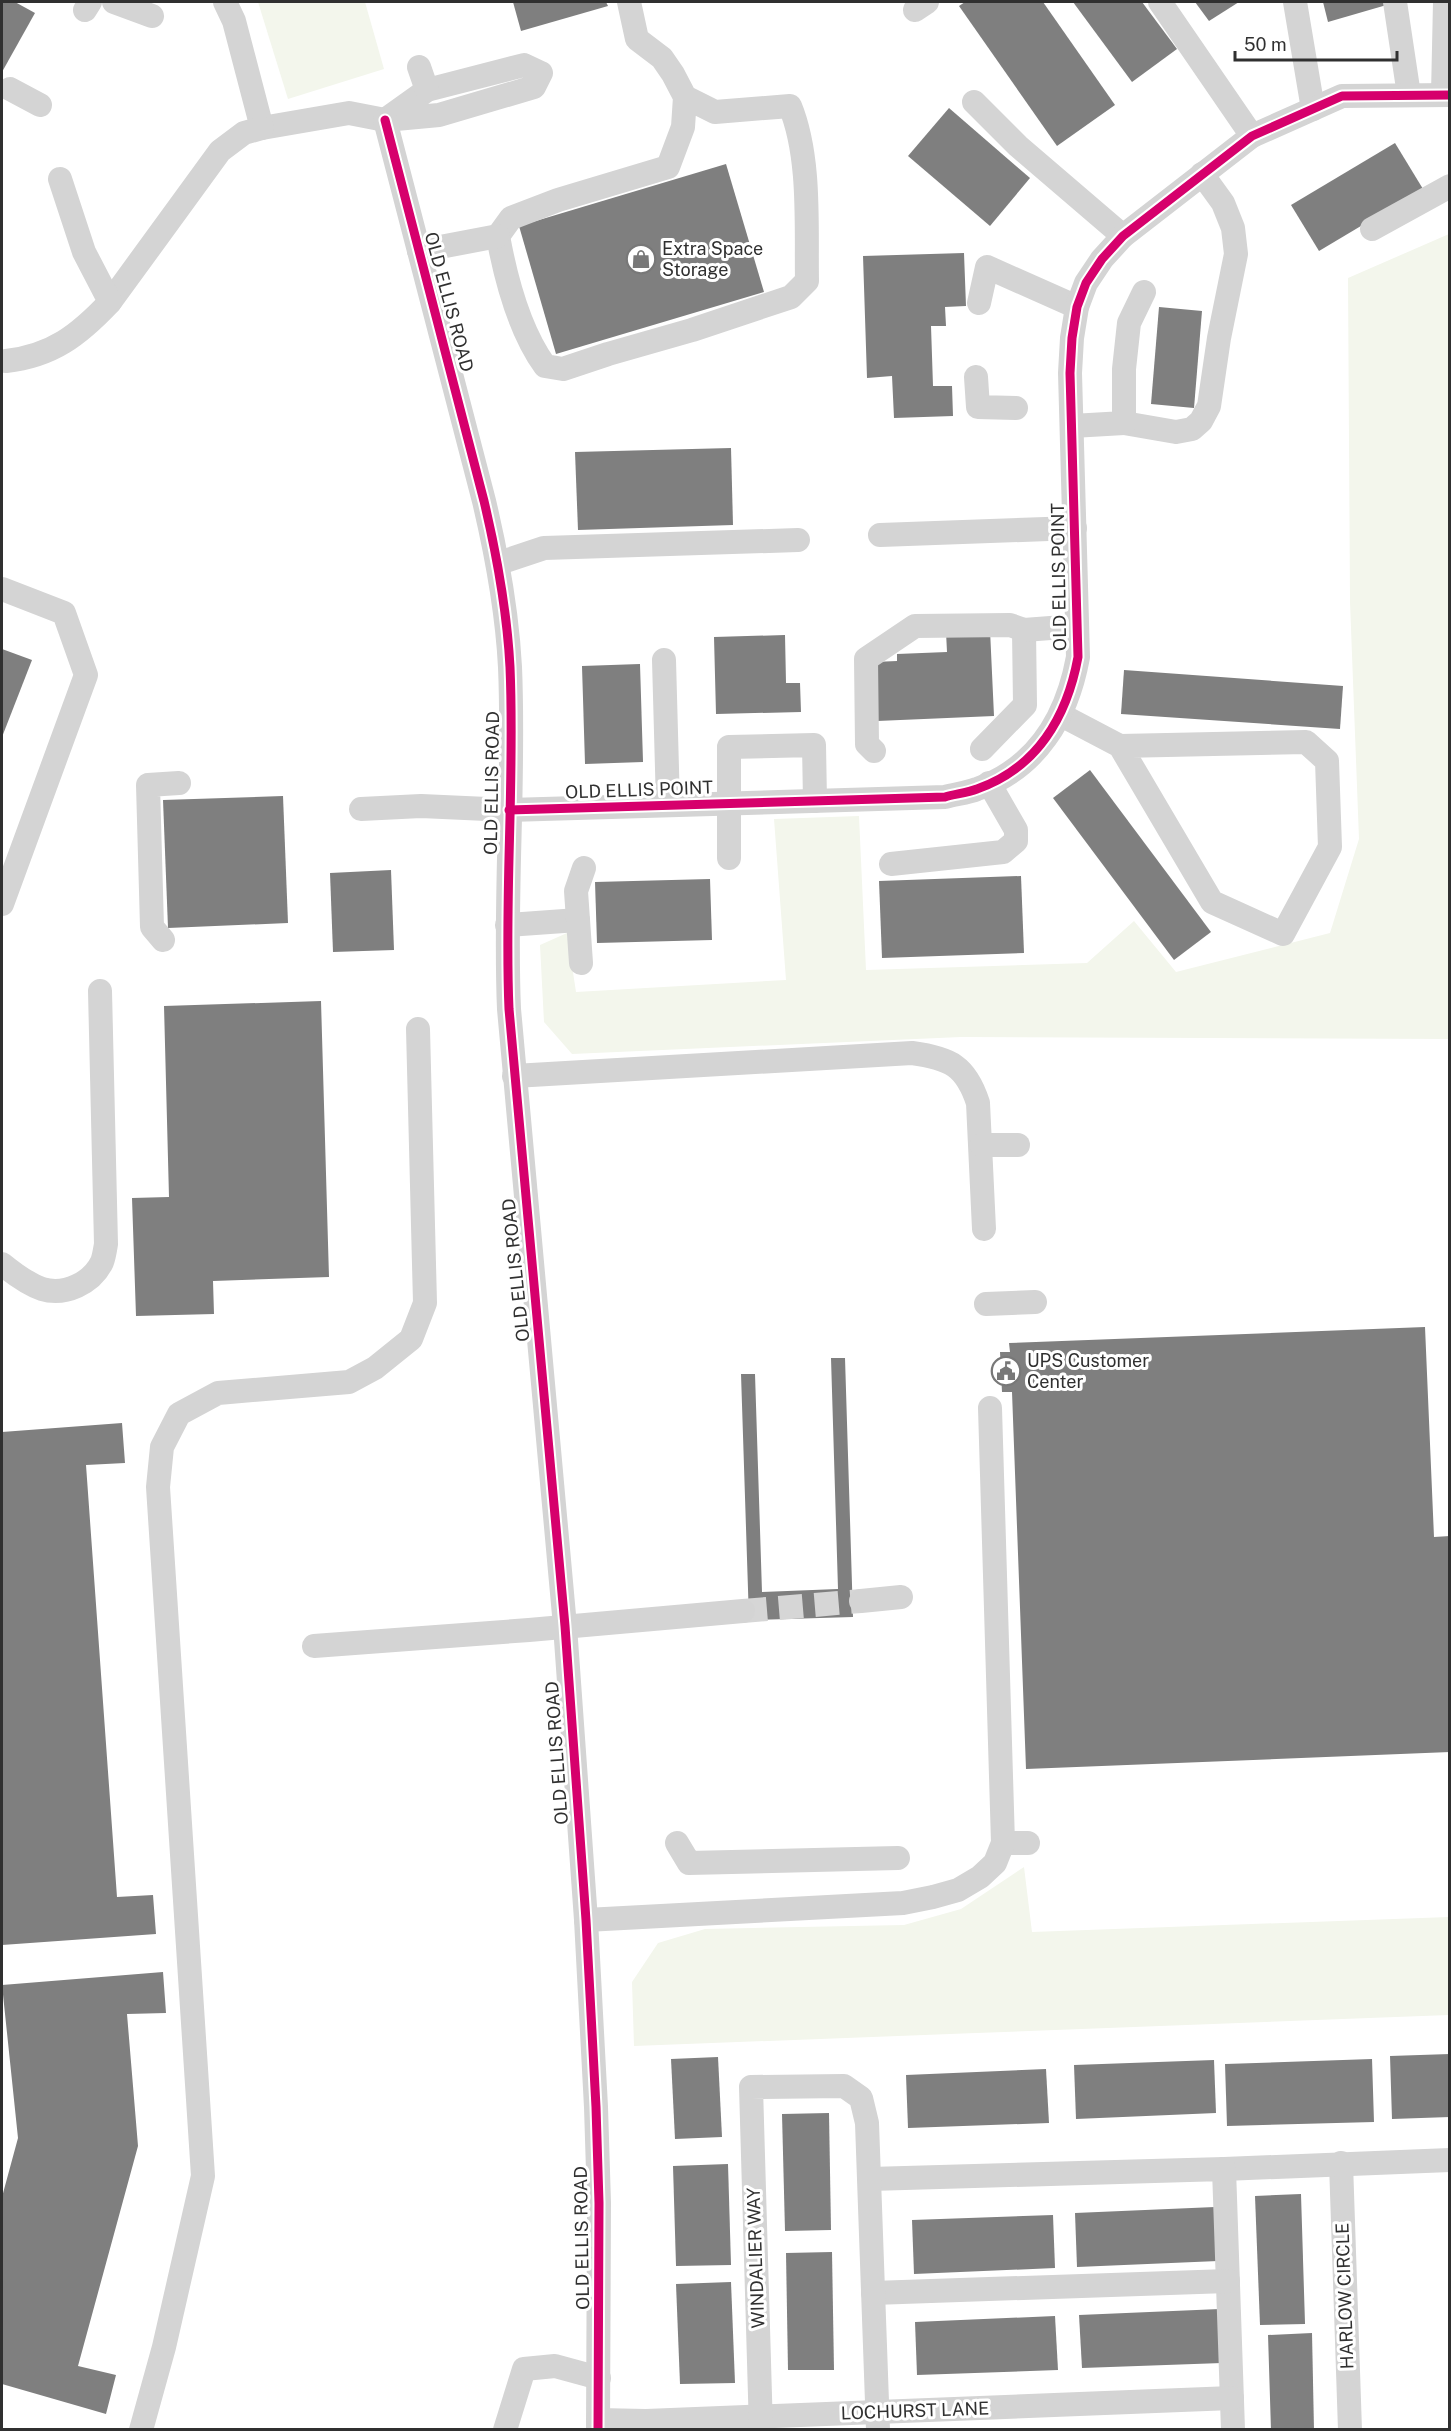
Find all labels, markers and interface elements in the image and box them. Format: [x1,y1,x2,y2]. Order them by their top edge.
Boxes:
scale bar [1235,24,1397,62]
text: 50 m [1244,34,1287,55]
street label: OLD ELLIS ROAD [421,230,478,374]
place label: Extra Space Storage [662,238,763,280]
shop icon: Extra Space Storage [625,243,657,275]
street label: OLD ELLIS POINT [1047,502,1070,651]
street label: OLD ELLIS ROAD [480,711,503,855]
street label: OLD ELLIS POINT [565,776,714,803]
street label: OLD ELLIS ROAD [498,1197,533,1343]
place label: UPS Customer Center [1027,1350,1149,1392]
public building icon: UPS Customer Center [990,1355,1022,1387]
street label: OLD ELLIS ROAD [541,1681,572,1826]
street label: OLD ELLIS ROAD [570,2166,593,2310]
street label: WINDALIER WAY [743,2187,768,2329]
street label: HARLOW CIRCLE [1331,2222,1358,2370]
street label: LOCHURST LANE [840,2397,990,2424]

